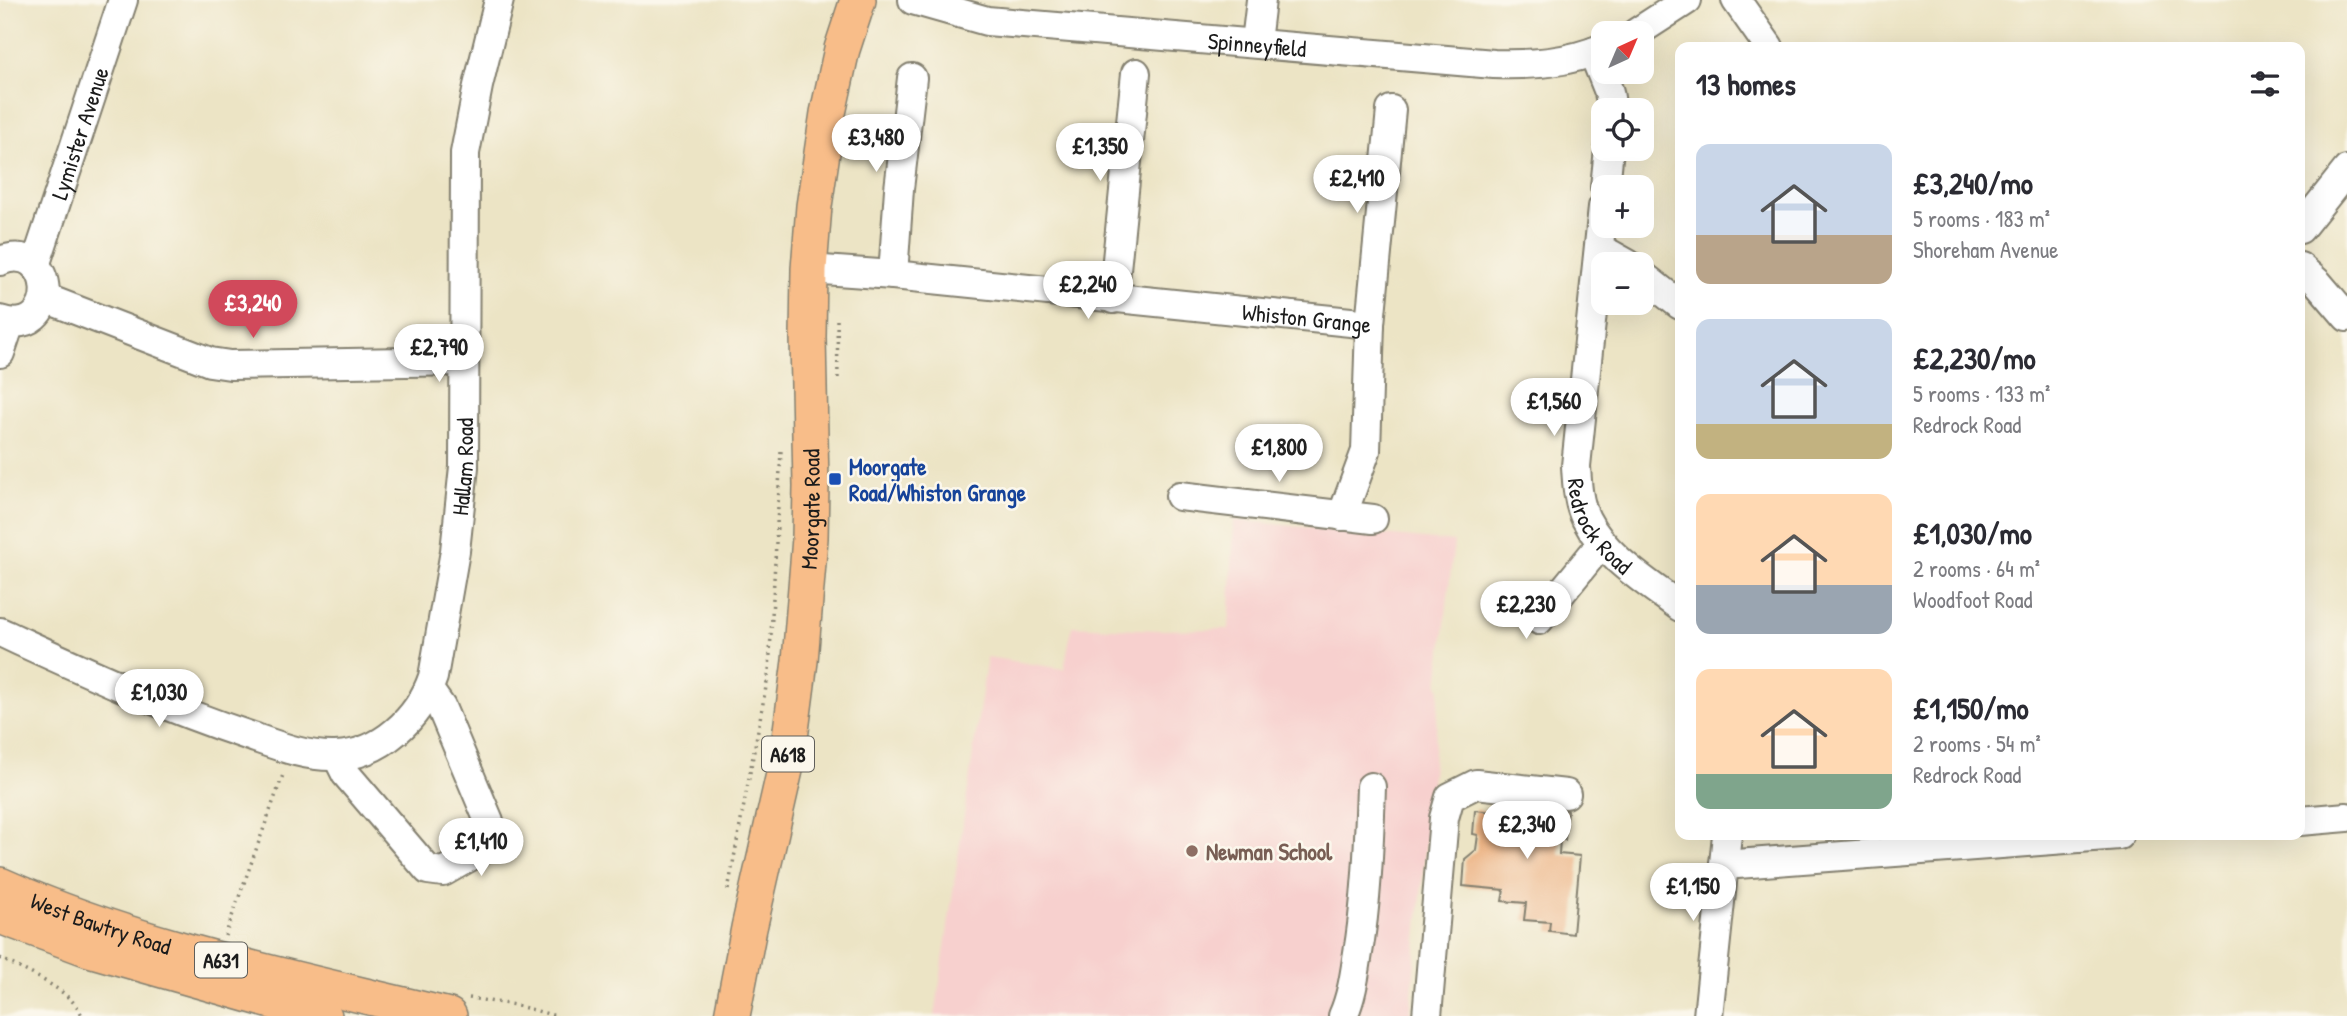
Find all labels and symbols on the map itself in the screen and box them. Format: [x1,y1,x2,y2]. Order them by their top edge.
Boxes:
north arrow [1591,21,1654,84]
street label: Spinneyfield [1207,24,1308,64]
street label: Lymister Avenue [43,63,115,203]
pin: £3,480 [819,114,933,174]
pin: £1,350 [1043,124,1157,183]
pin: £2,410 [1300,156,1414,215]
pin: £2,240 [1031,262,1145,321]
pin: £3,240 [196,280,310,340]
street label: Whiston Grange [1241,295,1373,340]
pin: £2,790 [382,324,496,384]
pin: £1,560 [1497,378,1611,438]
street label: Hallam Road [443,418,480,517]
pin: £1,800 [1222,424,1336,484]
street label: Moorgate Road [792,449,827,571]
place label: Moorgate Road/Whiston Grange [849,451,1027,509]
marker: Moorgate Road/Whiston Grange [827,471,843,487]
street label: Redrock Road [1561,477,1639,581]
pin: £2,230 [1469,582,1583,641]
pin: £1,030 [102,670,216,729]
road number: A618 [762,736,814,772]
pin: £2,340 [1470,802,1584,861]
pin: £1,410 [424,818,538,878]
place label: Newman School [1206,836,1333,867]
marker: Newman School [1184,843,1200,859]
pin: £1,150 [1636,864,1750,923]
street label: West Bawtry Road [26,884,175,961]
road number: A631 [195,942,247,978]

